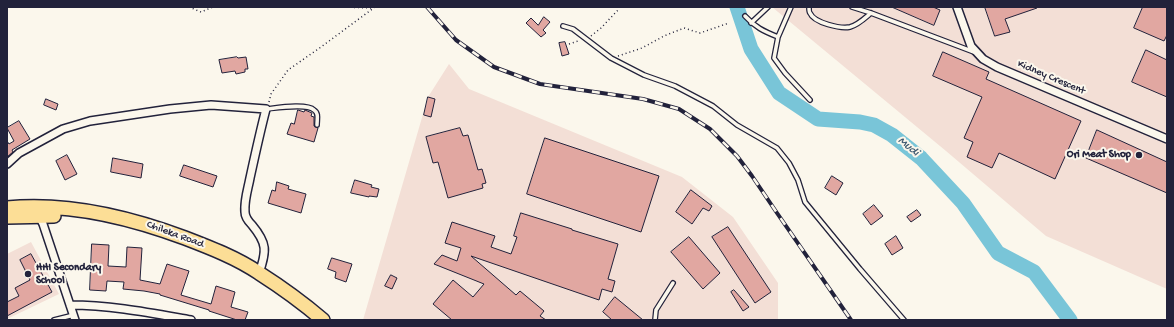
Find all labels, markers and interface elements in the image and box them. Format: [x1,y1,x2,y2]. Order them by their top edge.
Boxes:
street label: Kidney Crescent [1015,58,1087,98]
water label: Mudi [894,134,922,160]
place label: Ori Meat Shop [1067,148,1131,162]
marker: Ori Meat Shop [1134,150,1144,160]
street label: Chileka Road [145,219,205,251]
place label: HHI Secondary School [36,261,101,287]
marker: HHI Secondary School [23,269,33,279]

